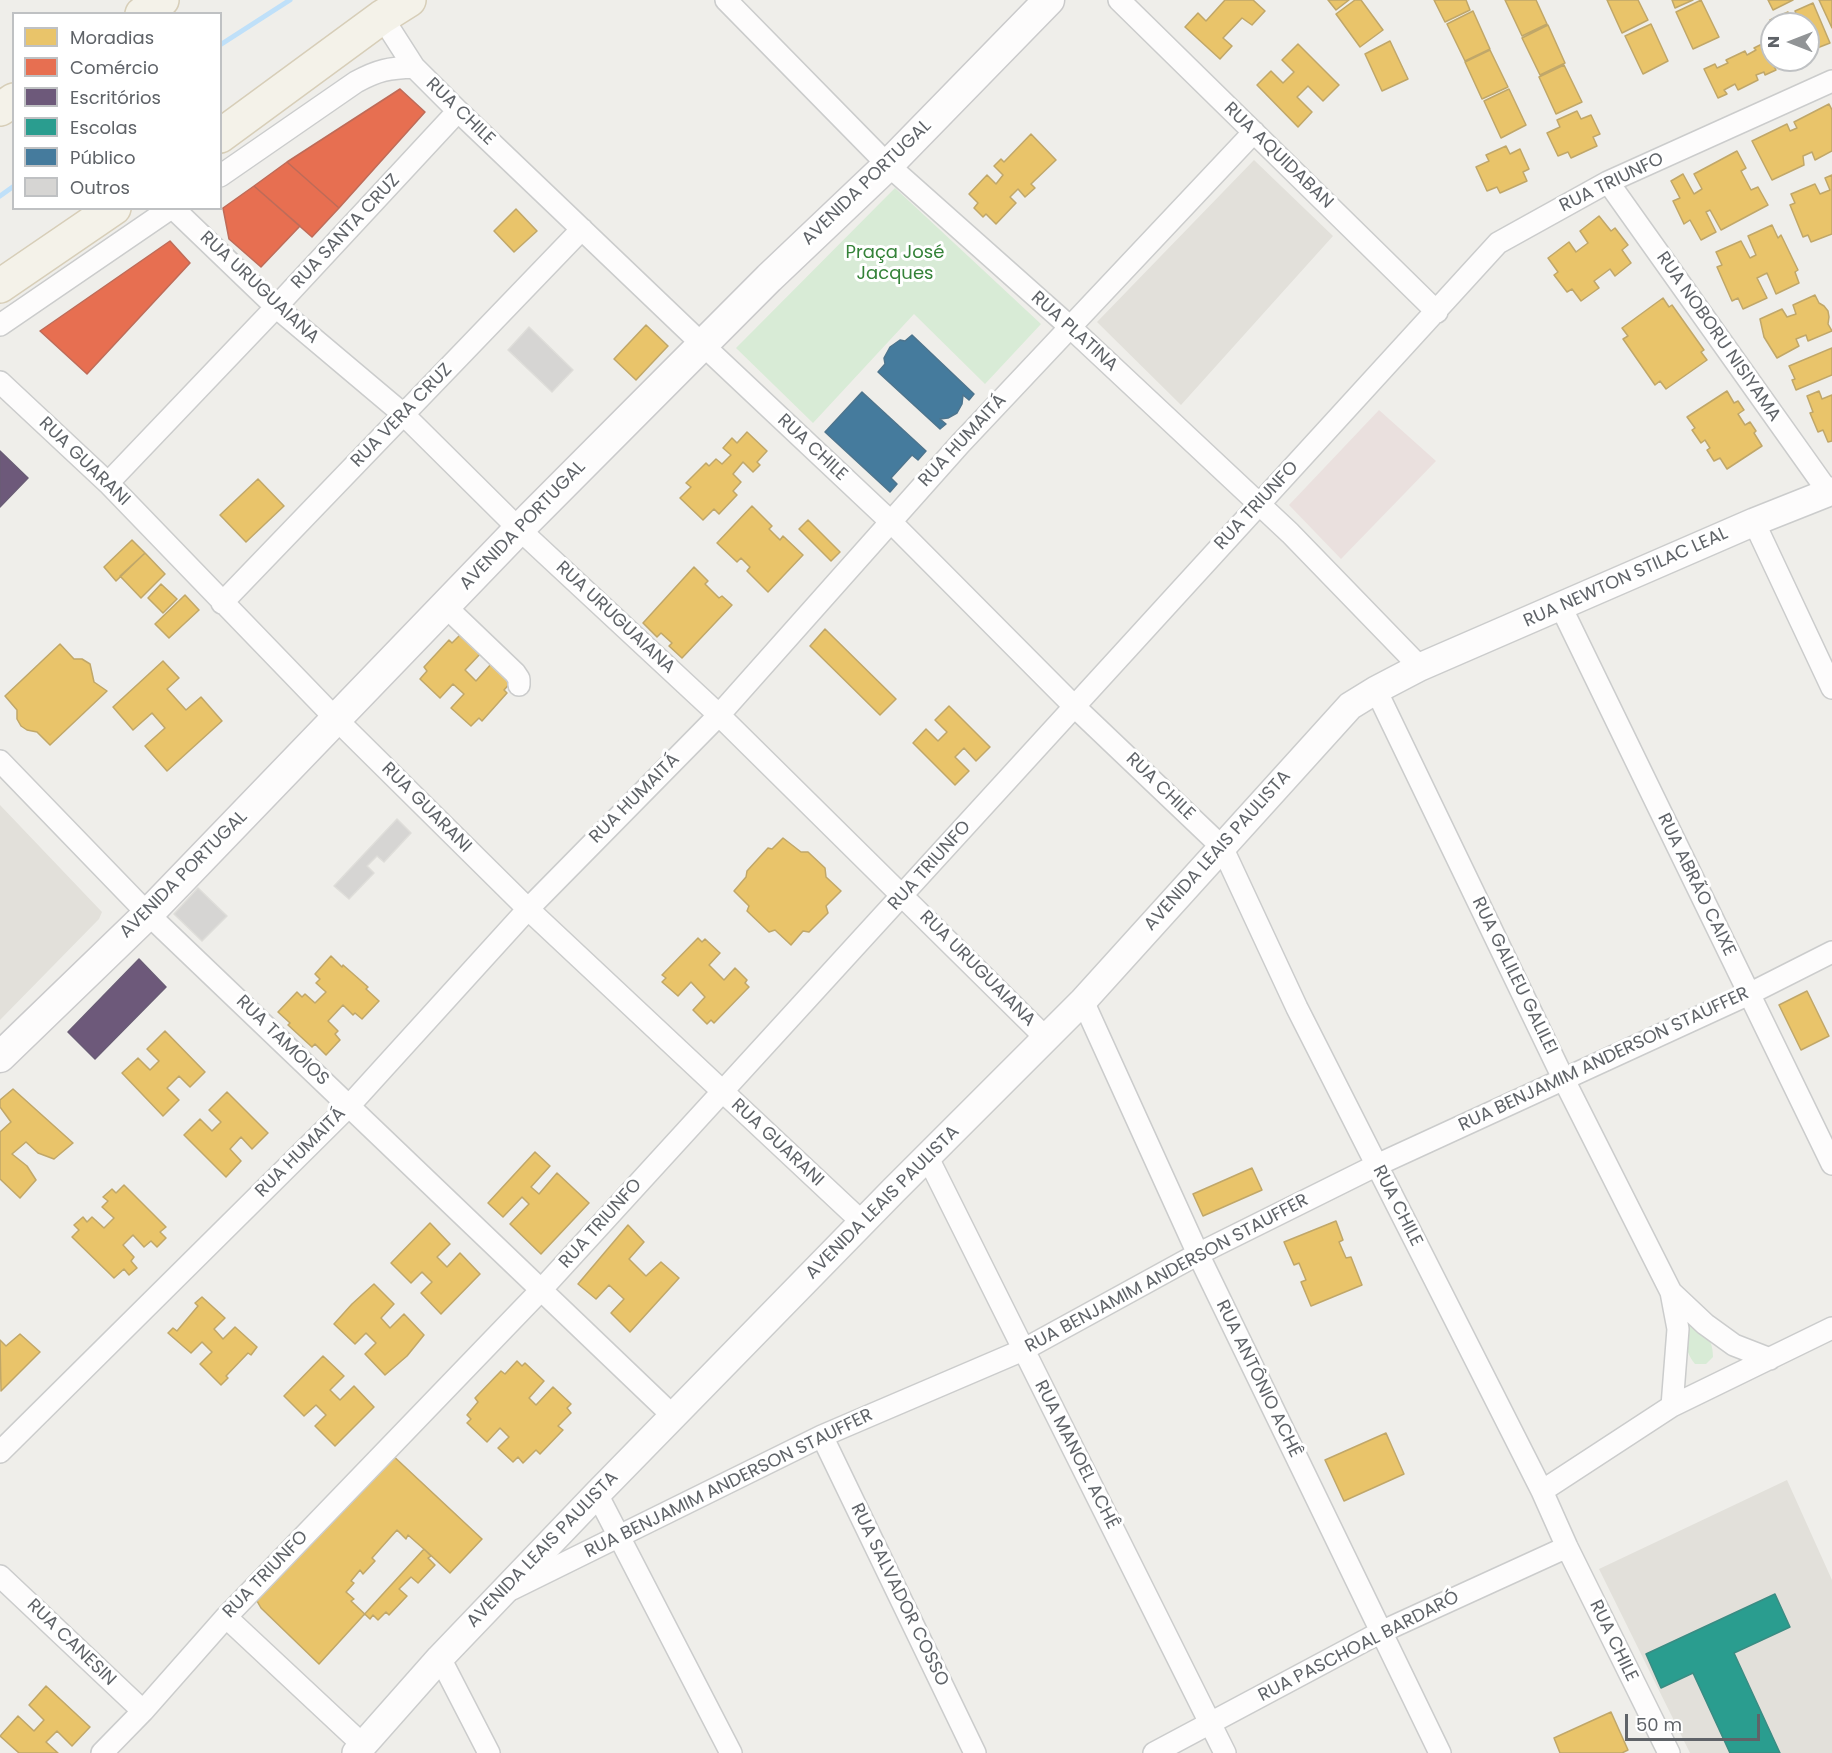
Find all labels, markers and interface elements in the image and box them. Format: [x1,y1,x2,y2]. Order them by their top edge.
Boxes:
legend [12,12,222,210]
north arrow [1760,12,1820,72]
text: Moradias [70,25,154,50]
text: N [1762,36,1785,48]
text: Comércio [70,55,159,80]
street label: RUA CHILE [421,74,499,150]
text: Escritórios [70,85,161,110]
street label: RUA AQUIDABAN [1219,98,1337,214]
text: Escolas [70,115,137,140]
street label: AVENIDA PORTUGAL [798,116,936,250]
text: Público [70,145,135,170]
street label: RUA TRIUNFO [1556,148,1668,218]
street label: RUA SANTA CRUZ [287,170,405,294]
text: Outros [70,175,130,200]
street label: RUA URUGUAIANA [195,227,323,349]
park label: Praça José Jacques [846,242,944,284]
street label: RUA NOBORU NISIYAMA [1651,248,1785,426]
street label: RUA PLATINA [1026,287,1122,377]
street label: RUA VERA CRUZ [347,360,457,472]
street label: RUA HUMAITÁ [915,390,1011,492]
street label: RUA CHILE [773,410,851,486]
street label: RUA GUARANI [34,413,134,511]
street label: AVENIDA PORTUGAL [456,457,590,595]
street label: RUA TRIUNFO [1211,457,1303,555]
street label: RUA NEWTON STILAC LEAL [1521,523,1731,633]
street label: RUA URUGUAIANA [551,557,679,679]
street label: RUA HUMAITÁ [585,749,685,849]
street label: RUA CHILE [1121,749,1199,825]
street label: RUA GUARANI [376,758,476,858]
street label: AVENIDA LEAIS PAULISTA [1140,766,1296,936]
street label: AVENIDA PORTUGAL [116,807,252,943]
street label: RUA ABRÃO CAIXE [1652,810,1740,960]
street label: RUA TRIUNFO [884,817,976,915]
street label: RUA GALILEU GALILEI [1467,894,1561,1058]
street label: RUA URUGUAIANA [915,907,1039,1031]
street label: RUA BENJAMIM ANDERSON STAUFFER [1456,983,1752,1137]
street label: RUA TAMOIOS [231,991,333,1091]
street label: RUA GUARANI [726,1095,828,1191]
street label: RUA HUMAITÁ [251,1103,351,1203]
street label: AVENIDA LEAIS PAULISTA [802,1122,964,1284]
street label: RUA CHILE [1367,1162,1427,1250]
street label: RUA TRIUNFO [555,1175,647,1273]
street label: RUA BENJAMIM ANDERSON STAUFFER [1022,1190,1312,1358]
street label: RUA ANTÔNIO ACHÊ [1210,1297,1306,1461]
street label: RUA MANOEL ACHÊ [1029,1377,1123,1533]
street label: RUA BENJAMIM ANDERSON STAUFFER [582,1405,876,1563]
street label: AVENIDA LEAIS PAULISTA [463,1467,623,1633]
street label: RUA SALVADOR COSSO [845,1500,953,1690]
street label: RUA TRIUNFO [219,1527,313,1623]
street label: RUA PASCHOAL BARDARÓ [1255,1587,1463,1707]
street label: RUA CANESIN [22,1595,120,1691]
street label: RUA CHILE [1584,1597,1642,1685]
scale bar [1628,1702,1763,1740]
text: 50 m [1636,1712,1682,1737]

